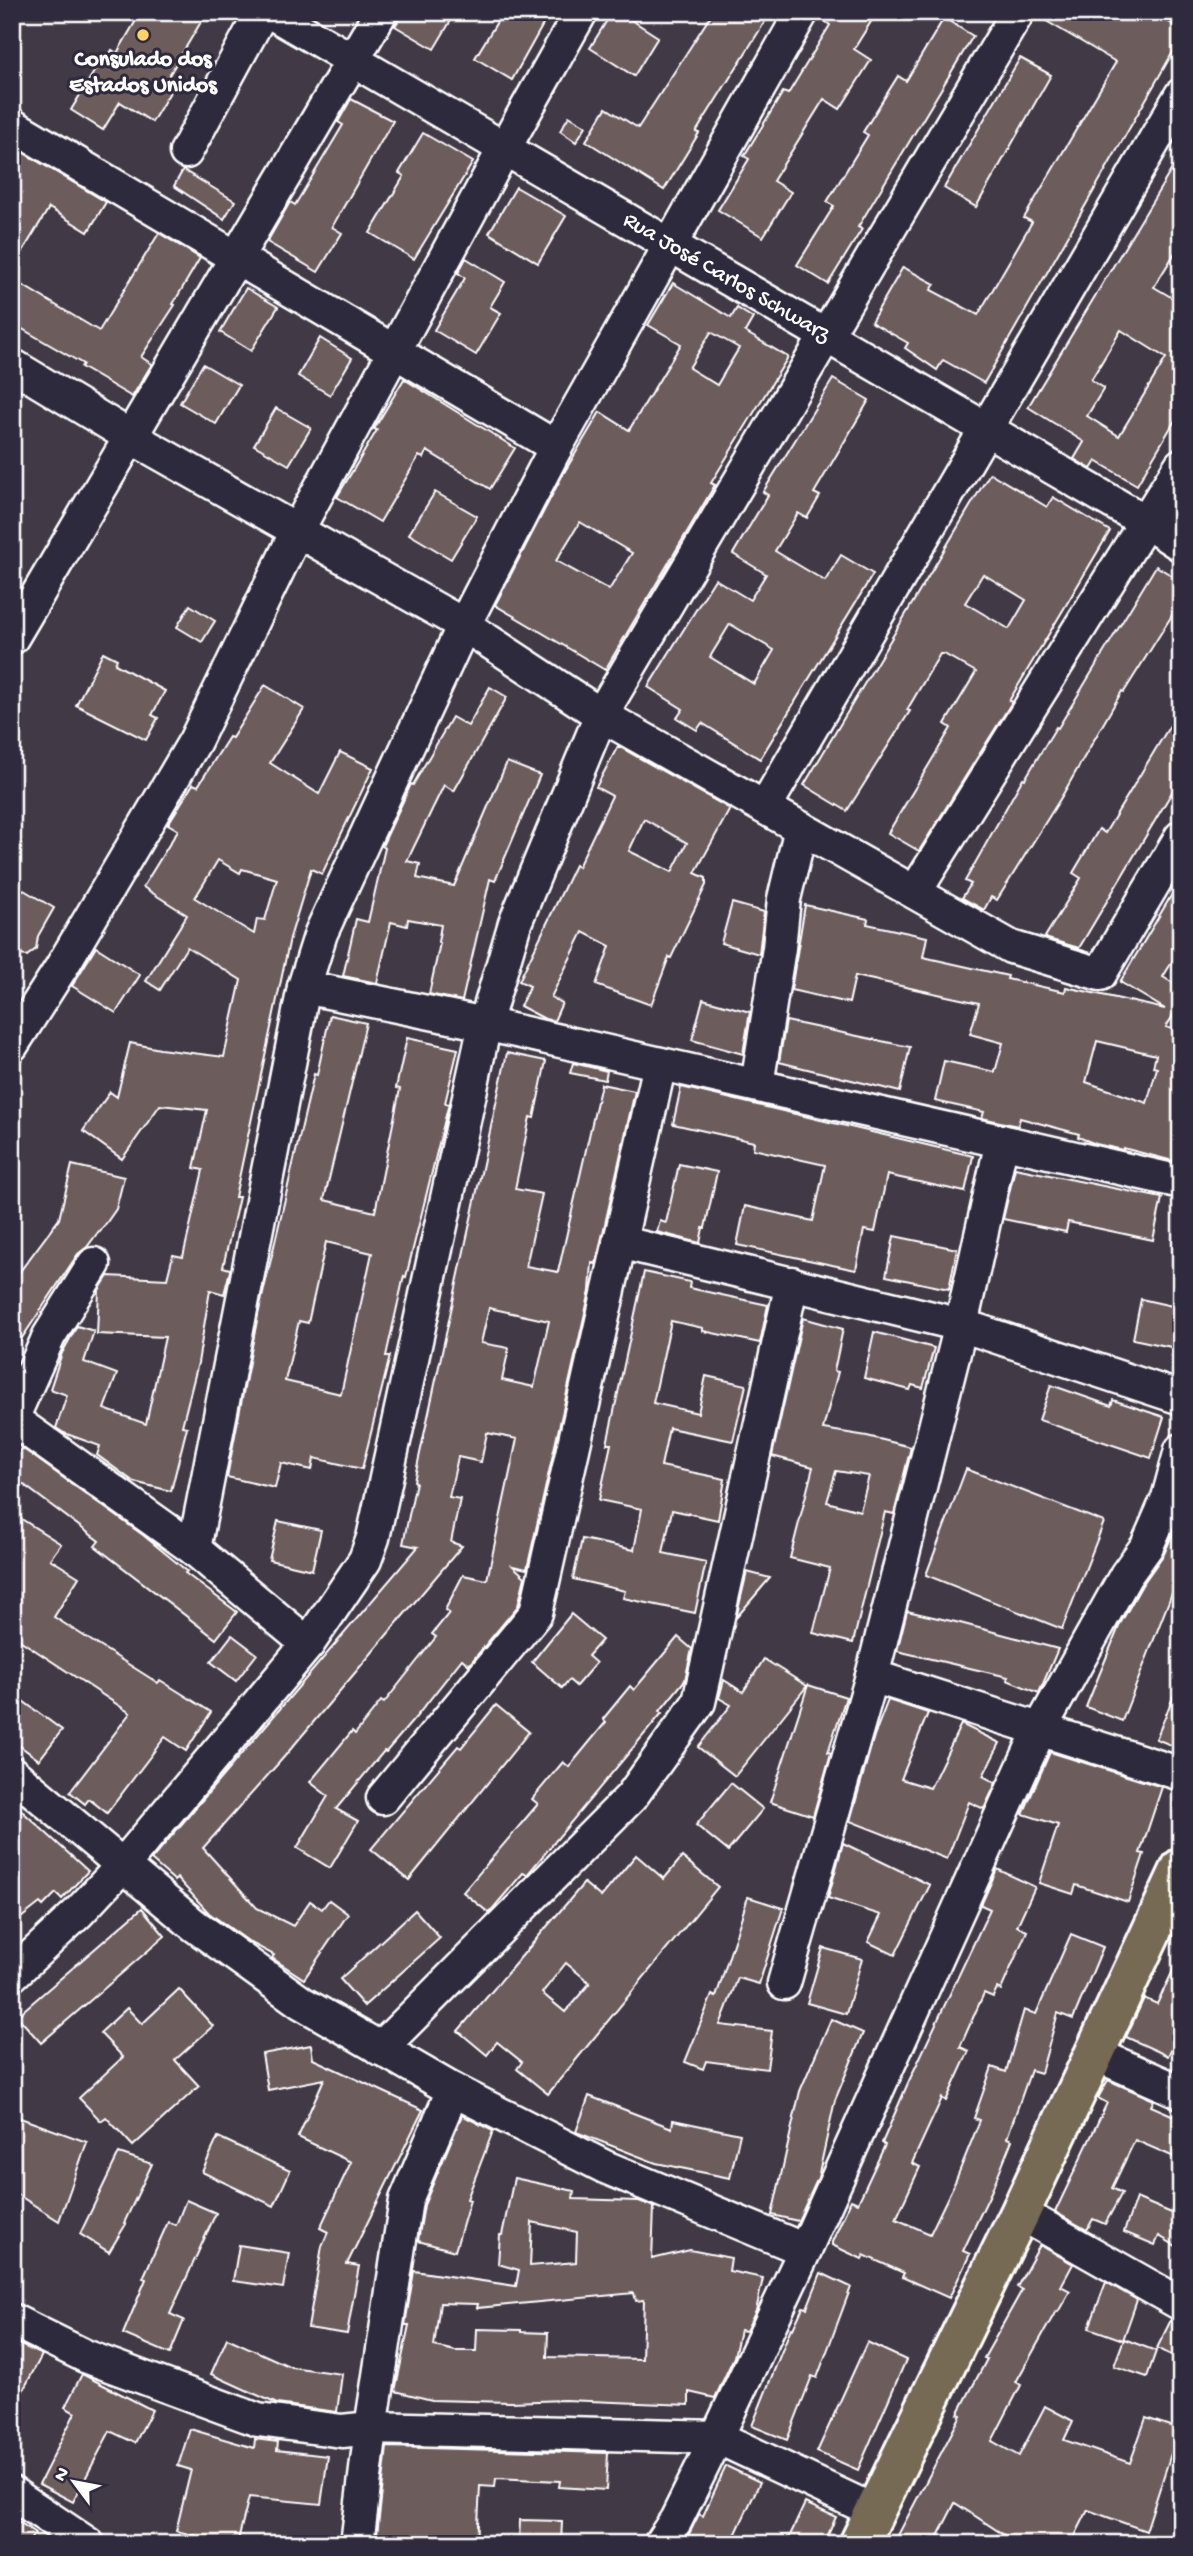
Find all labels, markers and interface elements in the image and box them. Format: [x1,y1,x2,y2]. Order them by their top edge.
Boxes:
marker: Consulado dos Estados Unidos [135,27,151,43]
place label: Consulado dos Estados Unidos [69,47,218,100]
street label: Rua José Carlos Schwarz [618,207,835,349]
north arrow [38,2448,108,2518]
text: N [50,2463,76,2486]

